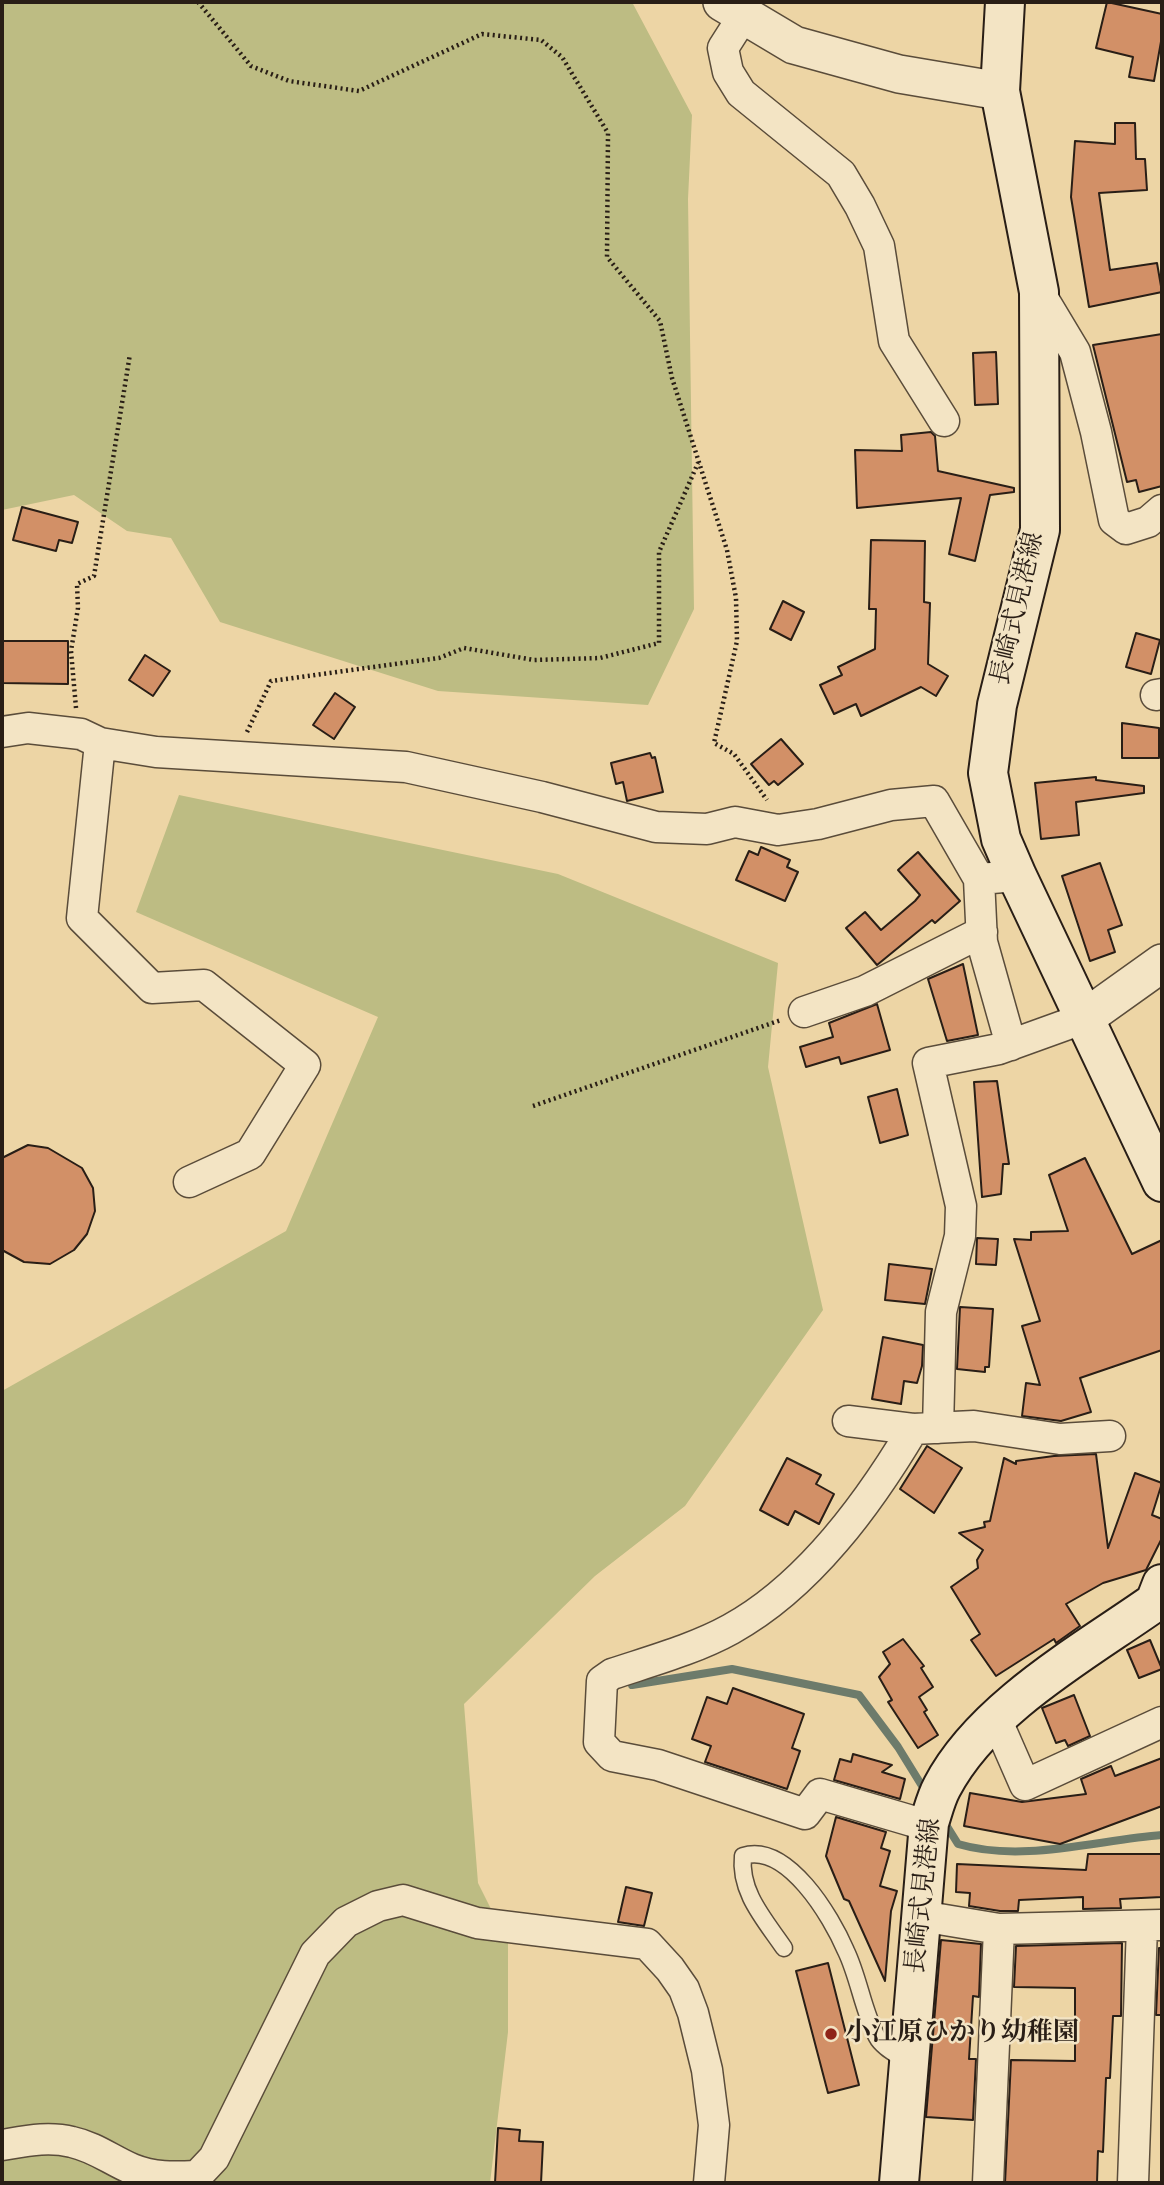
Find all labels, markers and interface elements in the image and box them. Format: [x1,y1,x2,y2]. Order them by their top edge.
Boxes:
street label: 長崎式見港線 [986,529,1052,689]
street label: 長崎式見港線 [901,1817,949,1975]
place label: 小江原ひかり幼稚園 [845,2018,1079,2050]
marker: 小江原ひかり幼稚園 [823,2026,839,2042]

